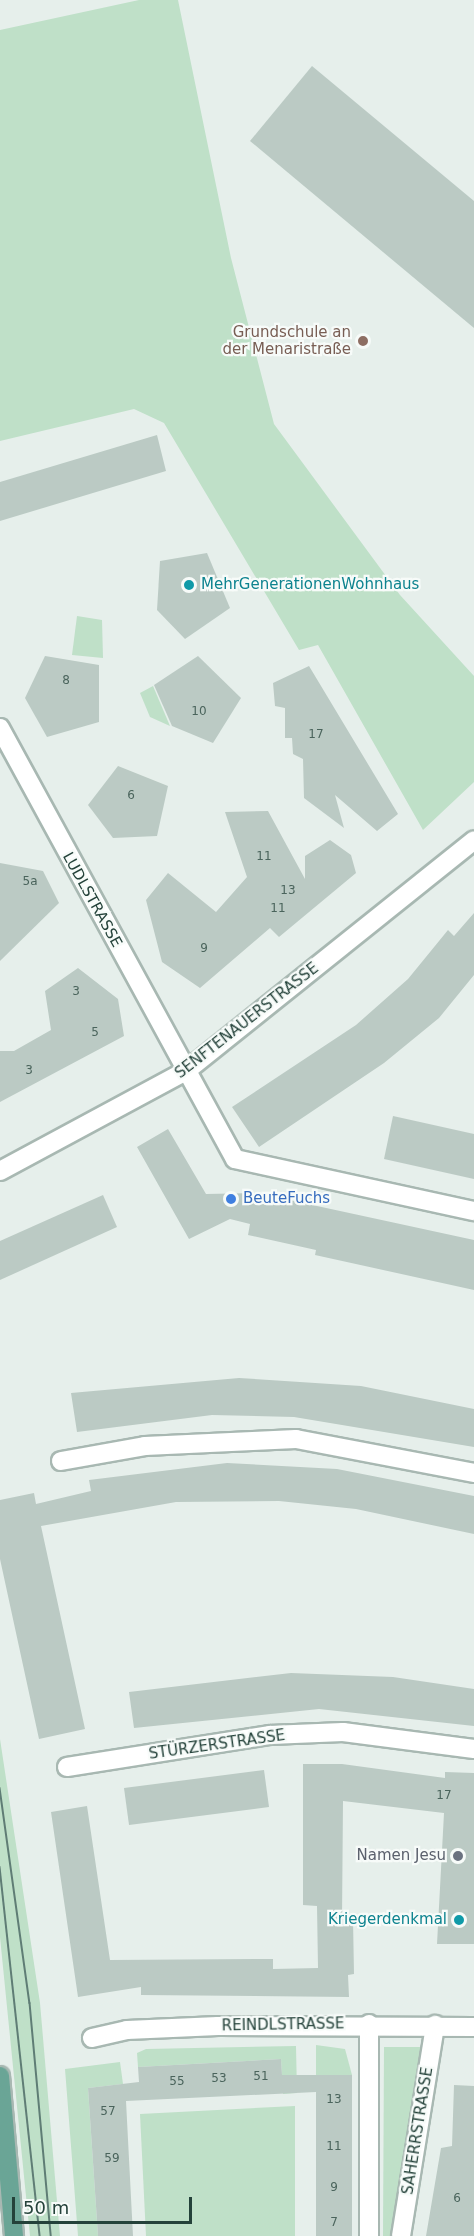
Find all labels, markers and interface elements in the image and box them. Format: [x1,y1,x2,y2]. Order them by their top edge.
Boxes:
place label: Grundschule an der Menaristraße [222,323,351,358]
marker: Grundschule an der Menaristraße [356,334,370,348]
place label: MehrGenerationenWohnhaus [201,576,419,594]
marker: MehrGenerationenWohnhaus [182,578,196,592]
house number: 8 [62,674,70,688]
house number: 10 [191,705,207,719]
house number: 17 [308,728,324,742]
house number: 6 [127,789,135,803]
street label: LUDLSTRASSE [58,849,126,951]
house number: 11 [256,850,272,864]
house number: 5a [23,875,37,889]
house number: 13 [280,884,296,898]
house number: 11 [270,902,286,916]
house number: 9 [200,942,208,956]
street label: SENFTENAUERSTRASSE [172,959,322,1083]
house number: 3 [72,985,80,999]
house number: 5 [91,1026,99,1040]
house number: 3 [25,1064,33,1078]
place label: BeuteFuchs [243,1190,330,1208]
marker: BeuteFuchs [224,1192,238,1206]
street label: STÜRZERSTRASSE [148,1727,286,1763]
house number: 17 [436,1789,452,1803]
place label: Namen Jesu [356,1847,446,1865]
marker: Namen Jesu [451,1849,465,1863]
place label: Kriegerdenkmal [328,1911,447,1929]
marker: Kriegerdenkmal [452,1913,466,1927]
street label: REINDLSTRASSE [221,2015,345,2035]
street label: SAHERRSTRASSE [399,2066,437,2196]
house number: 51 [253,2070,269,2084]
house number: 53 [211,2072,227,2086]
house number: 55 [169,2075,185,2089]
house number: 13 [326,2093,342,2107]
house number: 57 [100,2105,116,2119]
house number: 11 [326,2140,342,2154]
house number: 59 [104,2152,120,2166]
house number: 9 [330,2181,338,2195]
scale bar [15,2185,195,2223]
house number: 6 [453,2192,461,2206]
text: 50 m [23,2197,69,2218]
house number: 7 [330,2216,338,2230]

